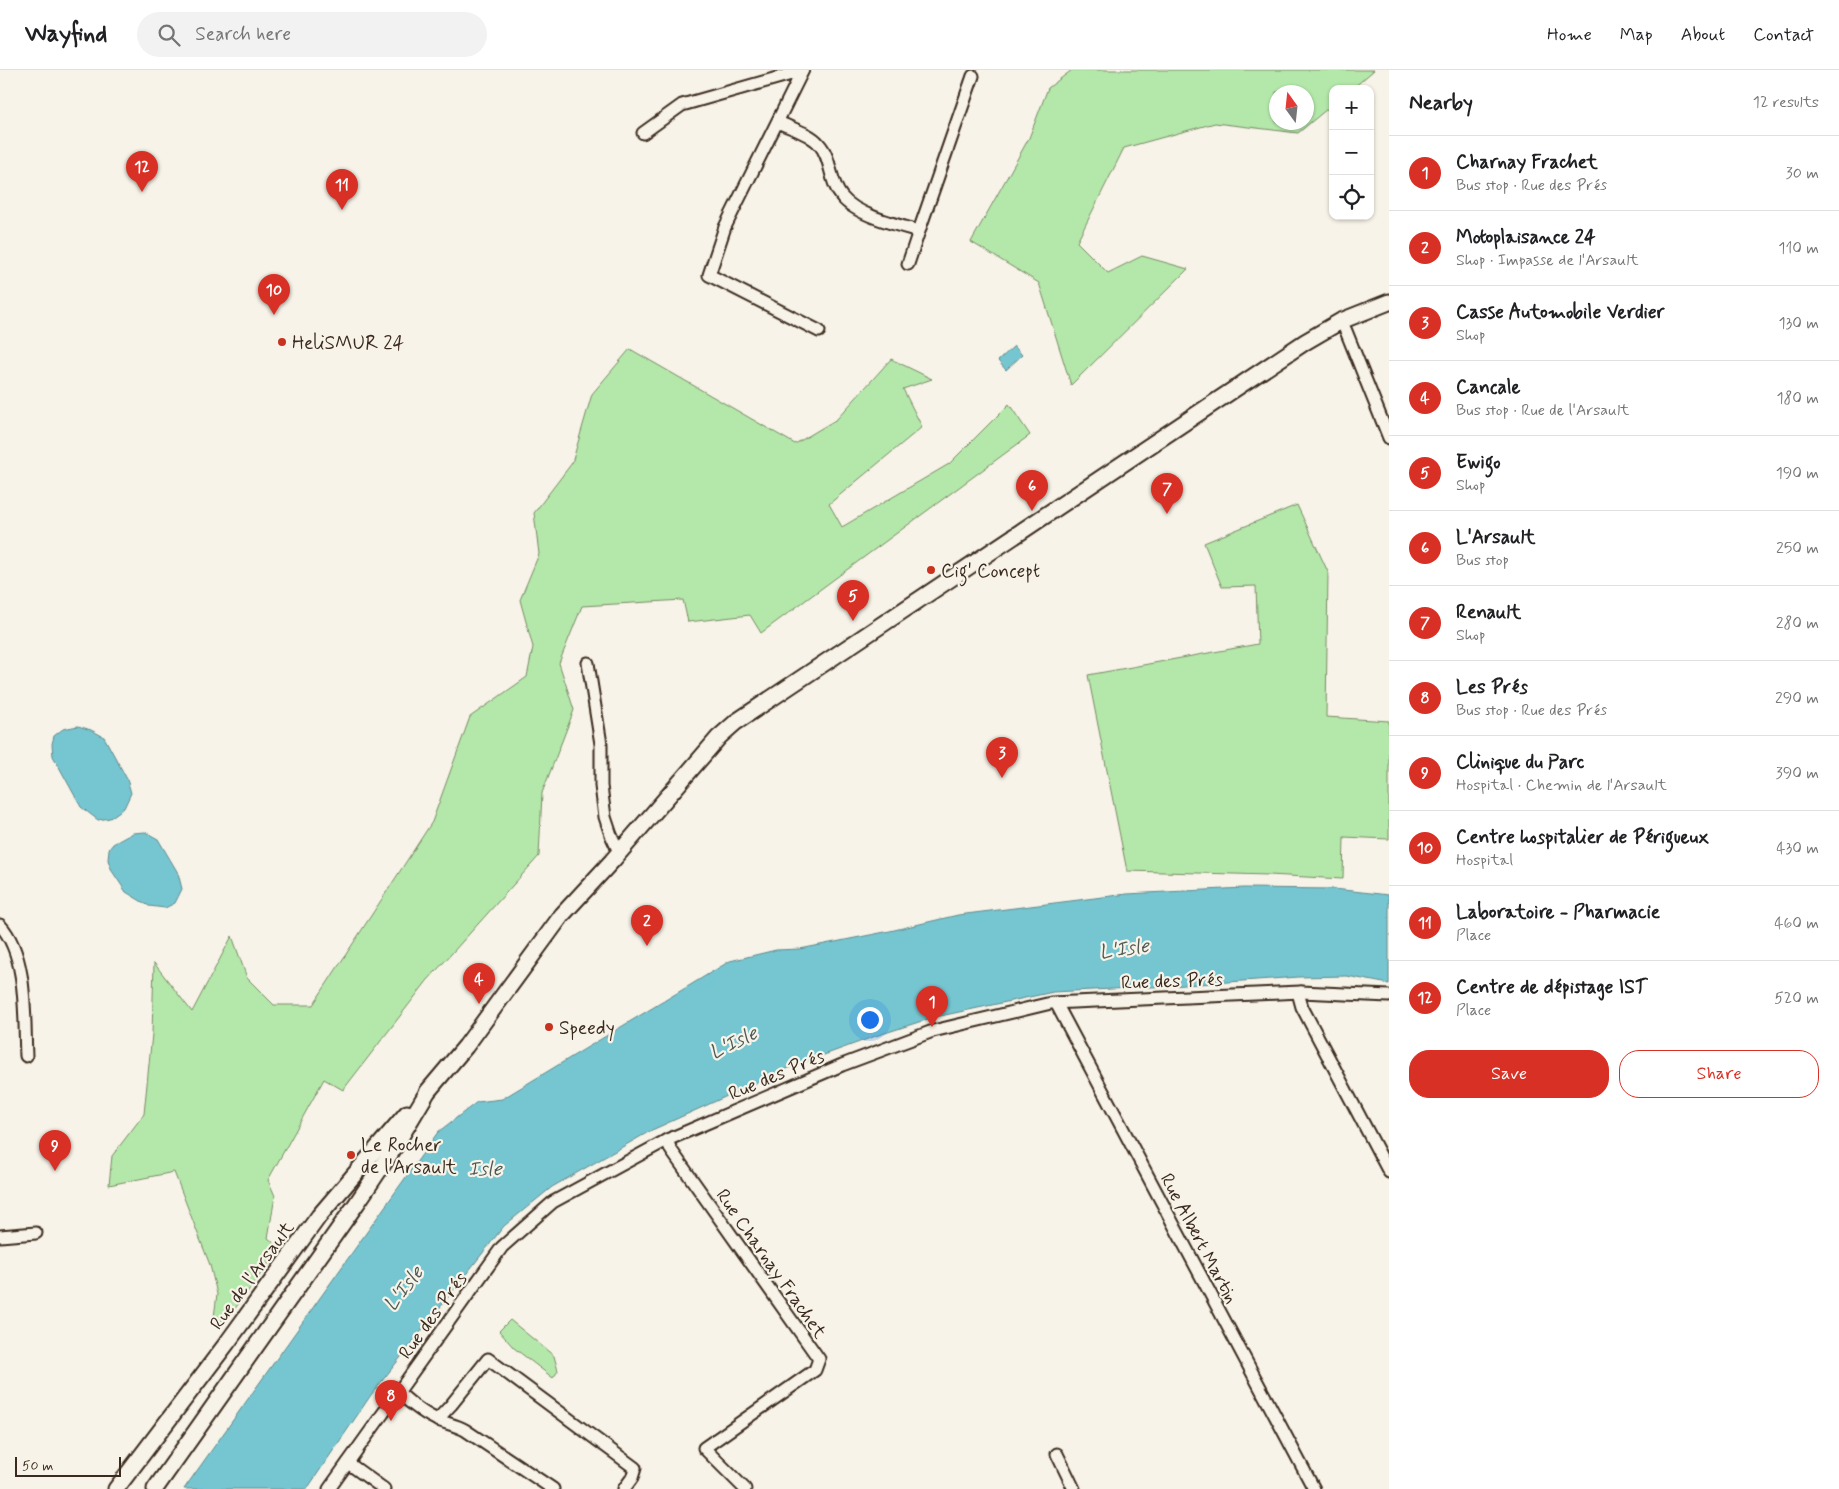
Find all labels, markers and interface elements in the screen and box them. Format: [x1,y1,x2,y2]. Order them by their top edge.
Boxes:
search box [137,12,487,57]
text: Wayfind [25,19,107,50]
icon: search [155,21,183,49]
text: Search here [195,22,291,47]
text: Home [1547,23,1592,47]
text: Map [1620,23,1653,47]
text: About [1681,23,1725,47]
text: Contact [1753,23,1814,47]
north arrow [1269,85,1314,130]
map controls [1329,85,1374,220]
button: + [1329,85,1374,130]
text: Nearby [1409,89,1473,117]
text: 12 results [1753,92,1819,113]
button: − [1329,130,1374,175]
text: Charnay Frachet [1456,150,1598,175]
pin: 12 [126,151,158,192]
text: 1 [1421,163,1429,184]
text: 30 m [1786,163,1819,184]
pin: 11 [326,169,358,210]
button: locate [1329,175,1374,220]
text: Bus stop · Rue des Prés [1456,175,1607,196]
text: Motoplaisance 24 [1456,225,1596,250]
text: 2 [1421,238,1429,259]
text: 110 m [1778,238,1819,259]
text: Shop · Impasse de l'Arsault [1456,250,1639,271]
pin: 10 [258,274,290,315]
text: Casse Automobile Verdier [1456,300,1664,325]
text: 3 [1421,313,1429,334]
text: 130 m [1778,313,1819,334]
text: Shop [1456,325,1485,346]
place label: HeliSMUR 24 [292,331,404,356]
marker: HeliSMUR 24 [276,336,288,348]
text: Cancale [1456,375,1520,400]
text: 4 [1420,388,1430,409]
text: 180 m [1776,388,1819,409]
text: Bus stop · Rue de l'Arsault [1456,400,1630,421]
text: Ewigo [1456,450,1501,475]
text: 5 [1420,463,1430,484]
text: 190 m [1776,463,1819,484]
pin: 6 [1016,470,1048,511]
pin: 7 [1151,473,1183,514]
text: Shop [1456,475,1485,496]
text: L'Arsault [1456,525,1535,550]
text: 6 [1421,538,1429,559]
text: 250 m [1776,538,1819,559]
text: Bus stop [1456,550,1509,571]
place label: Cig' Concept [941,559,1040,587]
marker: Cig' Concept [925,564,937,576]
pin: 5 [837,580,869,621]
text: Renault [1456,600,1521,625]
text: 7 [1420,613,1430,634]
text: 280 m [1776,613,1819,634]
text: Shop [1456,625,1485,646]
text: Les Prés [1456,675,1528,700]
text: 8 [1420,688,1430,709]
text: 290 m [1775,688,1819,709]
text: Bus stop · Rue des Prés [1456,700,1607,721]
pin: 3 [986,737,1018,778]
text: Clinique du Parc [1456,750,1584,775]
text: 9 [1421,763,1429,784]
text: 390 m [1776,763,1819,784]
text: Hospital · Chemin de l'Arsault [1456,775,1667,796]
text: Centre hospitalier de Périgueux [1456,825,1709,850]
text: 10 [1417,838,1433,859]
text: 430 m [1776,838,1819,859]
text: Hospital [1456,850,1513,871]
text: Laboratoire - Pharmacie [1456,900,1660,925]
pin: 2 [631,905,663,946]
text: 11 [1418,913,1432,934]
text: 460 m [1774,913,1819,934]
text: Place [1456,925,1491,946]
water label: L'Isle [1098,932,1152,966]
pin: 4 [463,963,495,1004]
street label: Rue des Prés [1121,967,1224,996]
text: Centre de dépistage IST [1456,975,1647,1000]
pin: 1 [916,986,948,1027]
text: 12 [1417,988,1433,1009]
text: 520 m [1774,988,1819,1009]
text: Place [1456,1000,1491,1021]
your location [857,1007,883,1033]
place label: Speedy [559,1016,615,1042]
water label: L'Isle [705,1020,763,1066]
marker: Speedy [543,1021,555,1033]
street label: Rue des Prés [725,1044,829,1107]
button: Save [1409,1050,1609,1098]
button: Share [1619,1050,1819,1098]
pin: 9 [39,1130,71,1171]
place label: Le Rocher de l'Arsault [361,1133,457,1180]
marker: Le Rocher de l'Arsault [345,1149,357,1161]
water label: Isle [468,1156,503,1183]
street label: Rue Albert Martin [1154,1169,1244,1308]
street label: Rue Charnay Frachet [710,1184,832,1344]
street label: Rue de l'Arsault [204,1217,300,1335]
water label: L'Isle [378,1260,431,1317]
street label: Rue des Prés [393,1267,474,1364]
pin: 8 [375,1380,407,1421]
scale bar [15,1454,121,1477]
text: 50 m [22,1457,53,1475]

